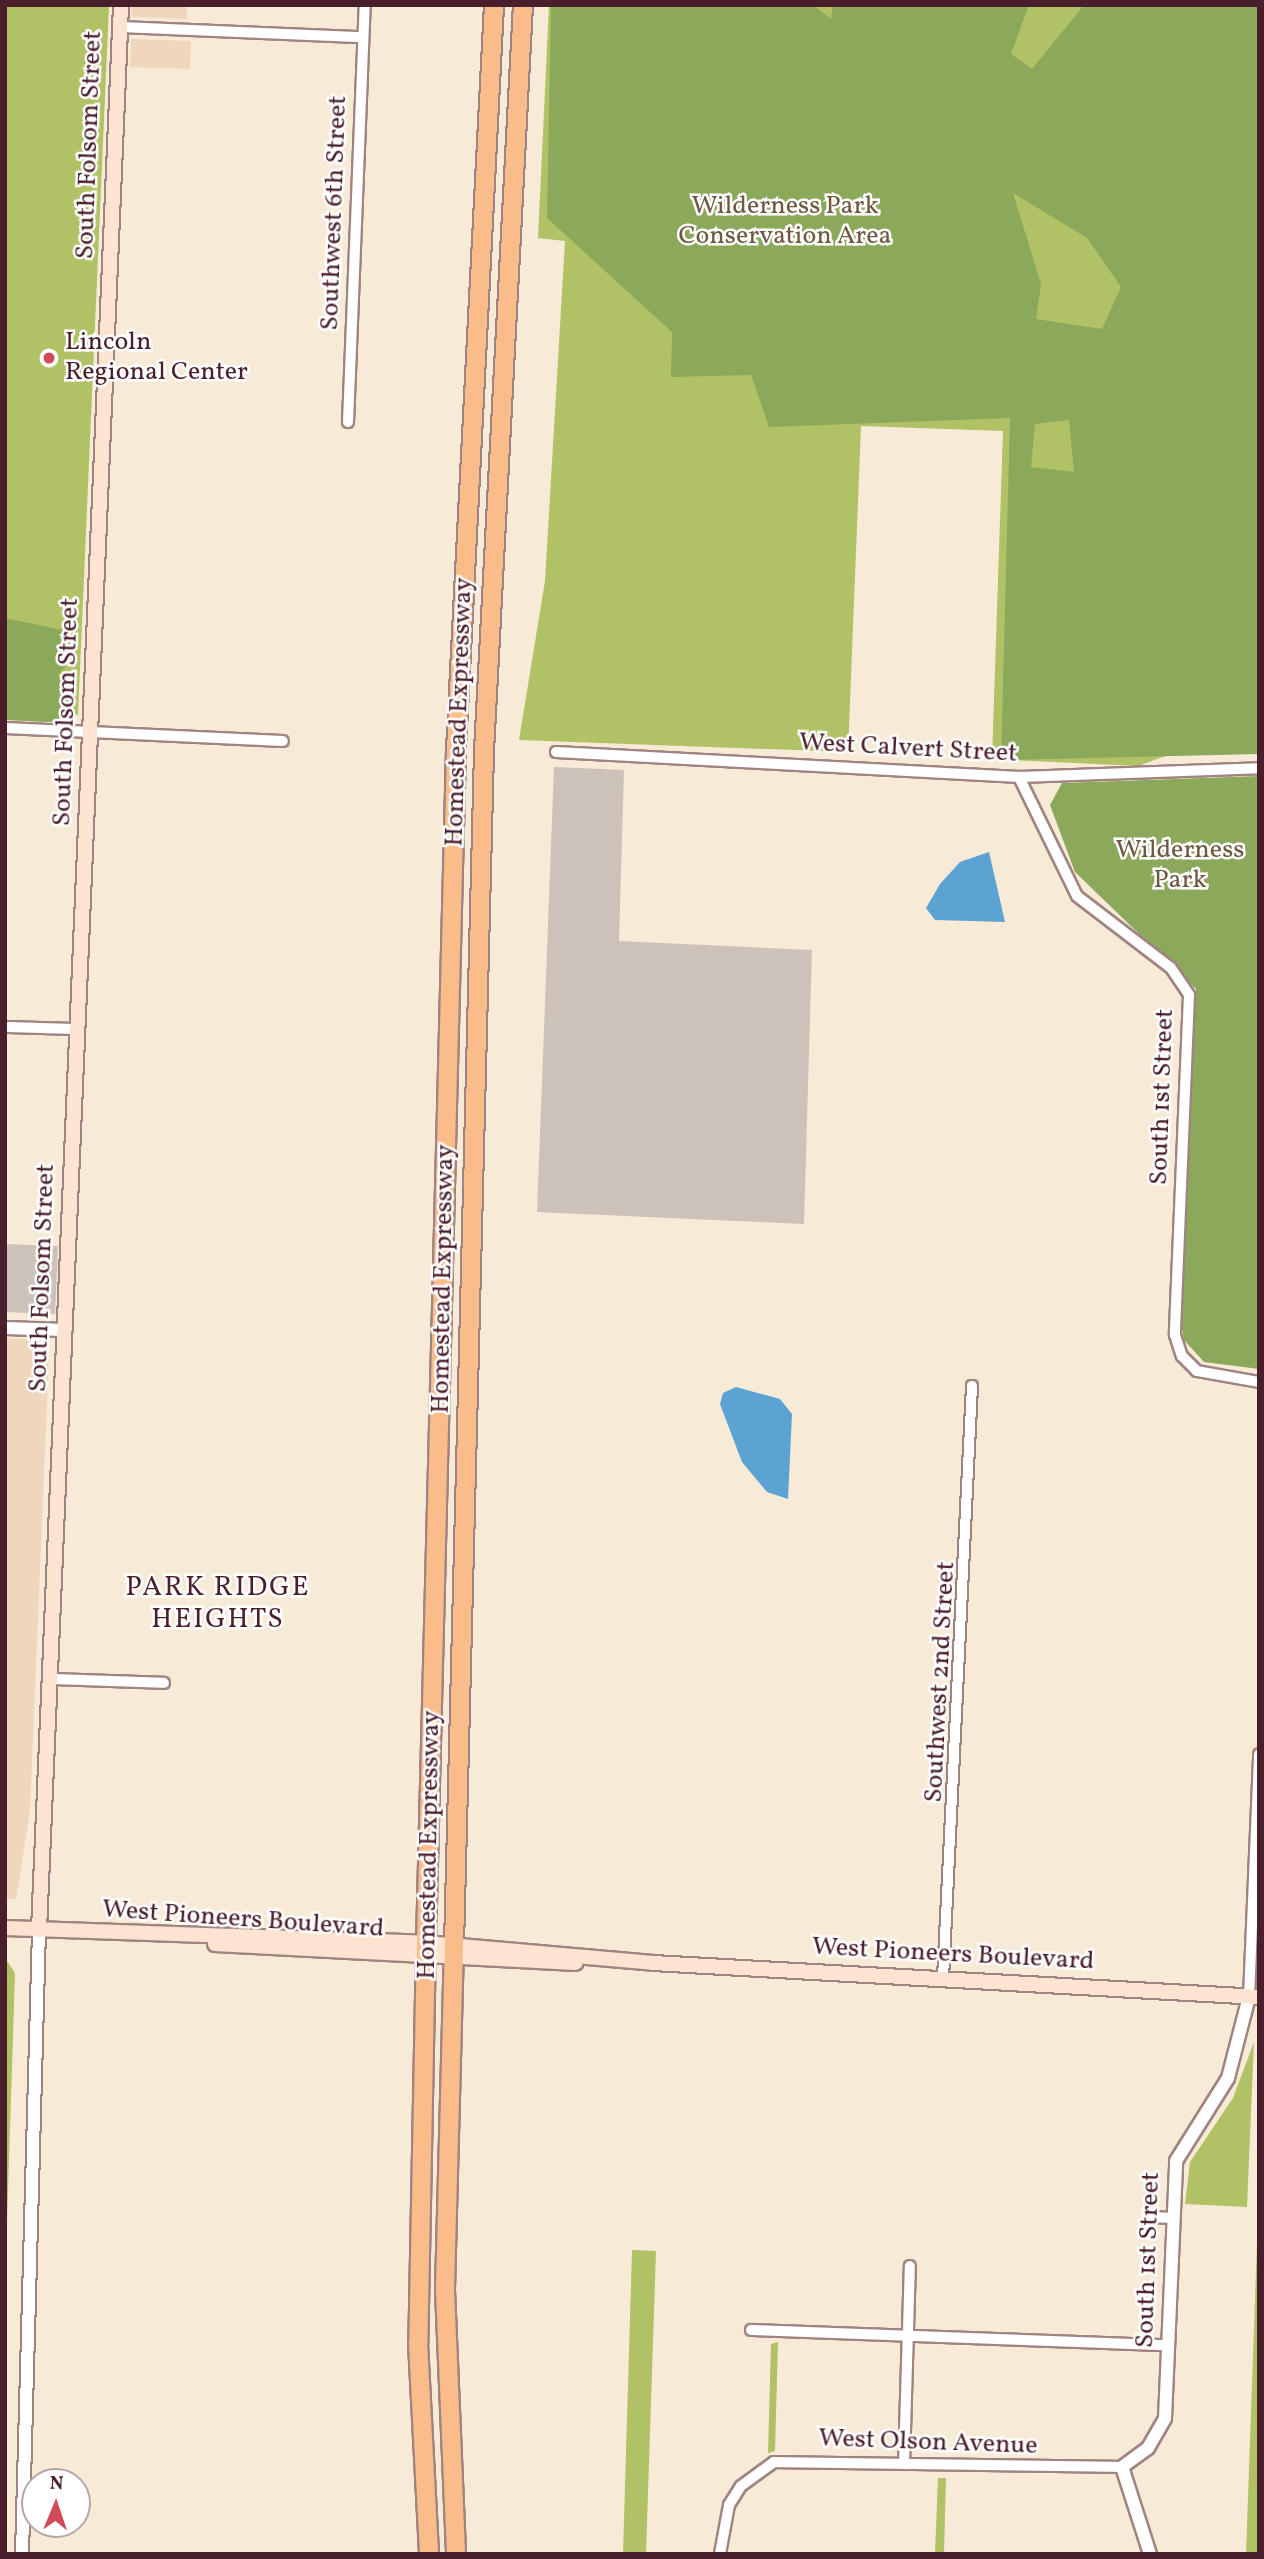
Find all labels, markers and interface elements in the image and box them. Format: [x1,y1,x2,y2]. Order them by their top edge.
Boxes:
street label: South Folsom Street [70,30,110,260]
street label: Southwest 6th Street [315,95,355,331]
park label: Wilderness Park Conservation Area [679,191,891,252]
place label: Lincoln Regional Center [65,327,248,388]
marker: Lincoln Regional Center [39,348,59,368]
street label: Homestead Expressway [440,577,480,847]
street label: South Folsom Street [47,597,87,827]
street label: West Calvert Street [798,728,1018,770]
park label: Wilderness Park [1116,835,1244,896]
street label: South 1st Street [1144,1008,1182,1186]
street label: Homestead Expressway [426,1144,462,1414]
street label: South Folsom Street [23,1163,63,1393]
street label: Southwest 2nd Street [919,1561,963,1803]
district label: PARK RIDGE HEIGHTS [127,1571,309,1637]
street label: Homestead Expressway [412,1710,448,1980]
street label: West Pioneers Boulevard [101,1895,385,1945]
street label: West Pioneers Boulevard [811,1932,1095,1978]
street label: South 1st Street [1130,2171,1168,2349]
street label: West Olson Avenue [818,2424,1038,2462]
north arrow [21,2468,91,2538]
text: N [49,2471,64,2497]

